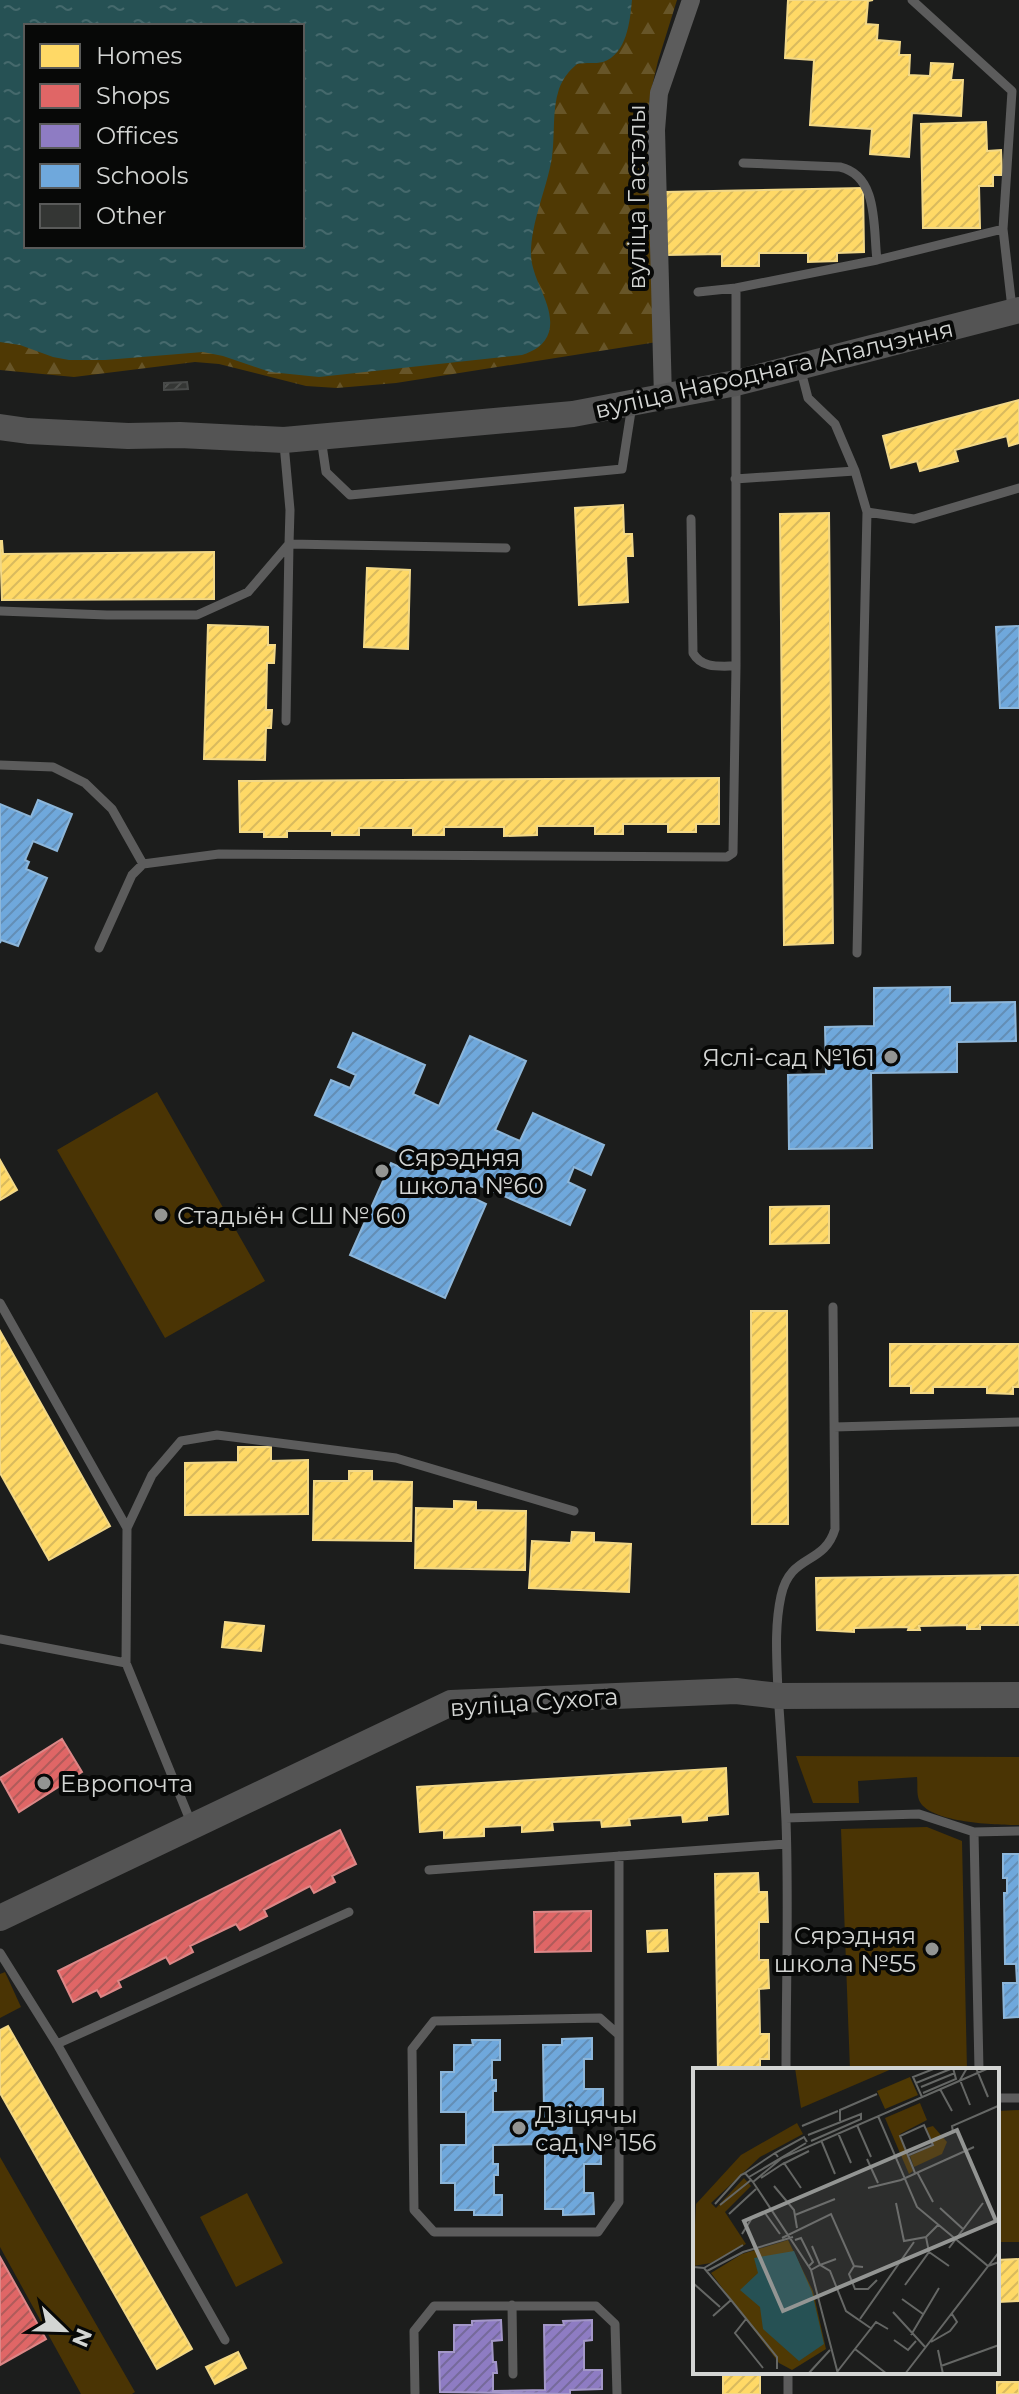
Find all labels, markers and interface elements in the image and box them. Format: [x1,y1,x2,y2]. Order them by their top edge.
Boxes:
legend [24,24,304,248]
text: Homes [96,41,182,70]
text: Shops [96,81,170,110]
street label: вуліца Гастэлы [622,104,651,290]
text: Offices [96,121,178,150]
text: Schools [96,161,189,190]
text: Other [96,201,166,230]
street label: вуліца Народнага Апалчэння [592,314,956,424]
place label: Яслі-сад №161 [702,1043,875,1072]
marker: Яслі-сад №161 [882,1048,900,1066]
place label: Сярэдняя школа №60 [398,1143,544,1200]
marker: Сярэдняя школа №60 [373,1162,391,1180]
place label: Стадыён СШ № 60 [177,1201,406,1230]
marker: Стадыён СШ № 60 [152,1206,170,1224]
street label: вуліца Сухога [449,1682,619,1722]
place label: Европочта [60,1769,193,1798]
marker: Европочта [35,1774,53,1792]
place label: Сярэдняя школа №55 [774,1921,916,1978]
marker: Сярэдняя школа №55 [923,1940,941,1958]
inset map [693,2068,999,2374]
place label: Дзіцячы сад № 156 [535,2100,656,2157]
marker: Дзіцячы сад № 156 [510,2119,528,2137]
north arrow [24,2290,104,2370]
text: N [66,2324,98,2351]

